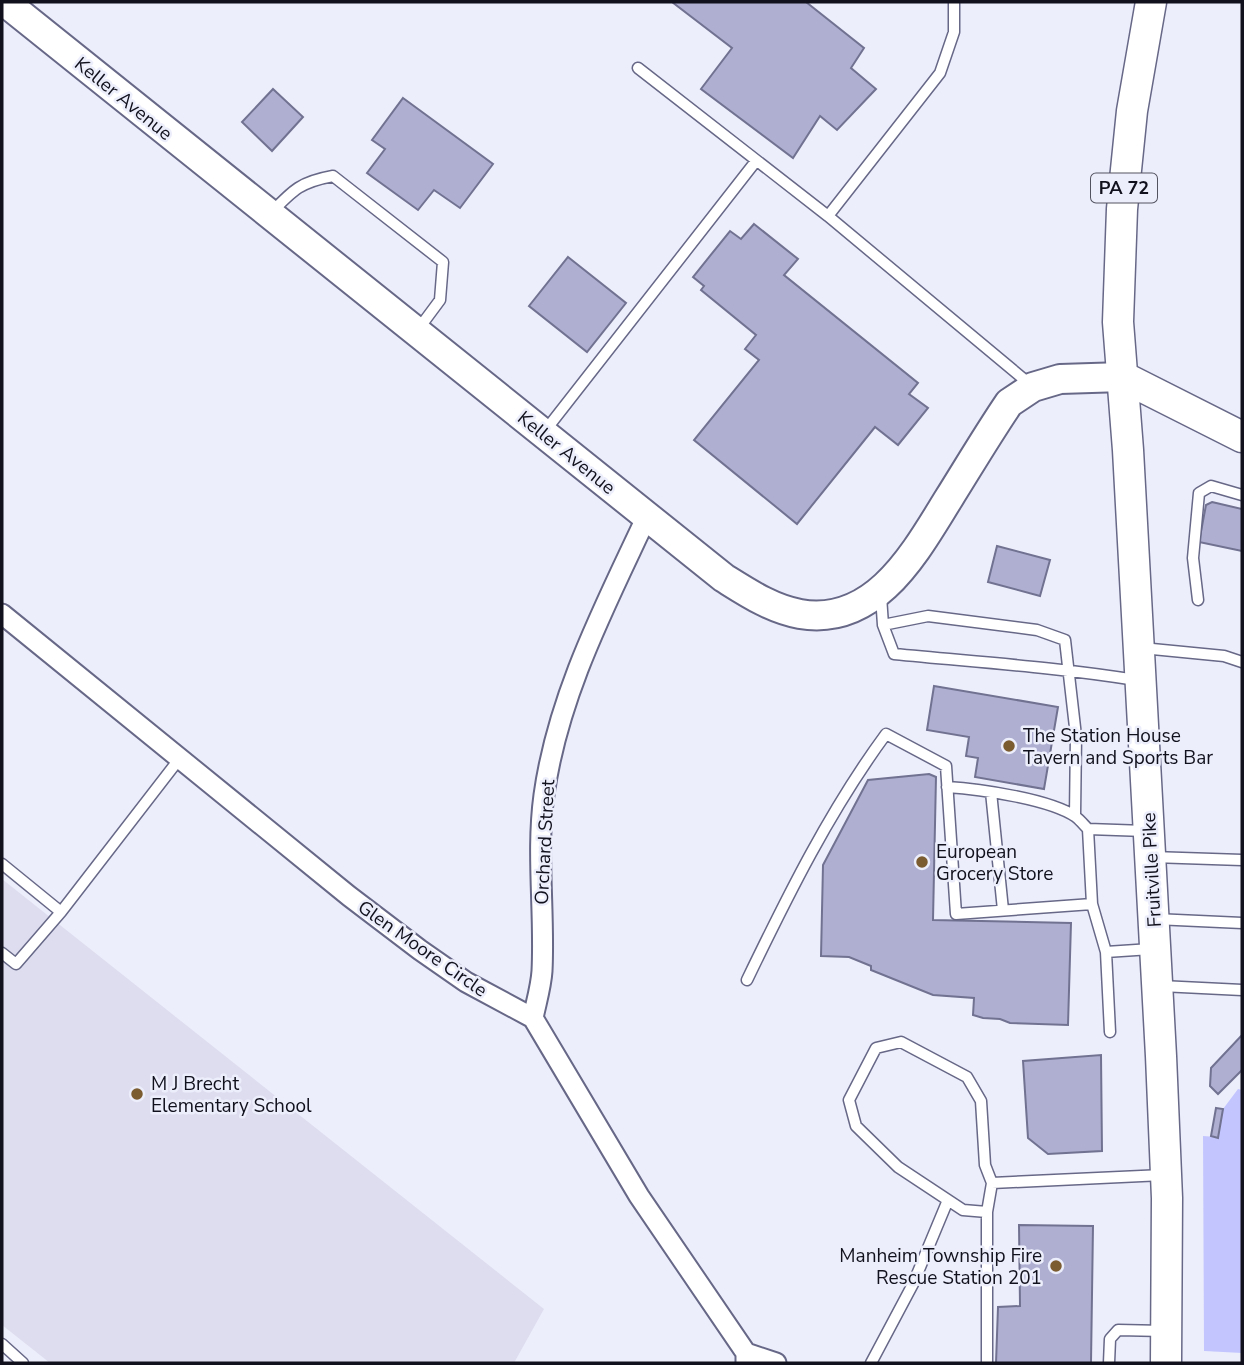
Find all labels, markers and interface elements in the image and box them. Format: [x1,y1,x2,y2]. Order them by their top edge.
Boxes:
street label: Keller Avenue [69,51,178,146]
road number: PA 72 [1091,174,1157,202]
street label: Keller Avenue [512,405,621,500]
place label: The Station House Tavern and Sports Bar [1023,723,1213,771]
marker: The Station House Tavern and Sports Bar [1001,738,1017,754]
street label: Orchard Street [529,778,561,905]
street label: Fruitville Pike [1136,812,1168,928]
place label: European Grocery Store [936,839,1053,887]
marker: European Grocery Store [914,854,930,870]
street label: Glen Moore Circle [353,894,492,1003]
place label: M J Brecht Elementary School [151,1071,312,1119]
marker: M J Brecht Elementary School [129,1086,145,1102]
place label: Manheim Township Fire Rescue Station 201 [839,1243,1042,1291]
marker: Manheim Township Fire Rescue Station 201 [1048,1258,1064,1274]

